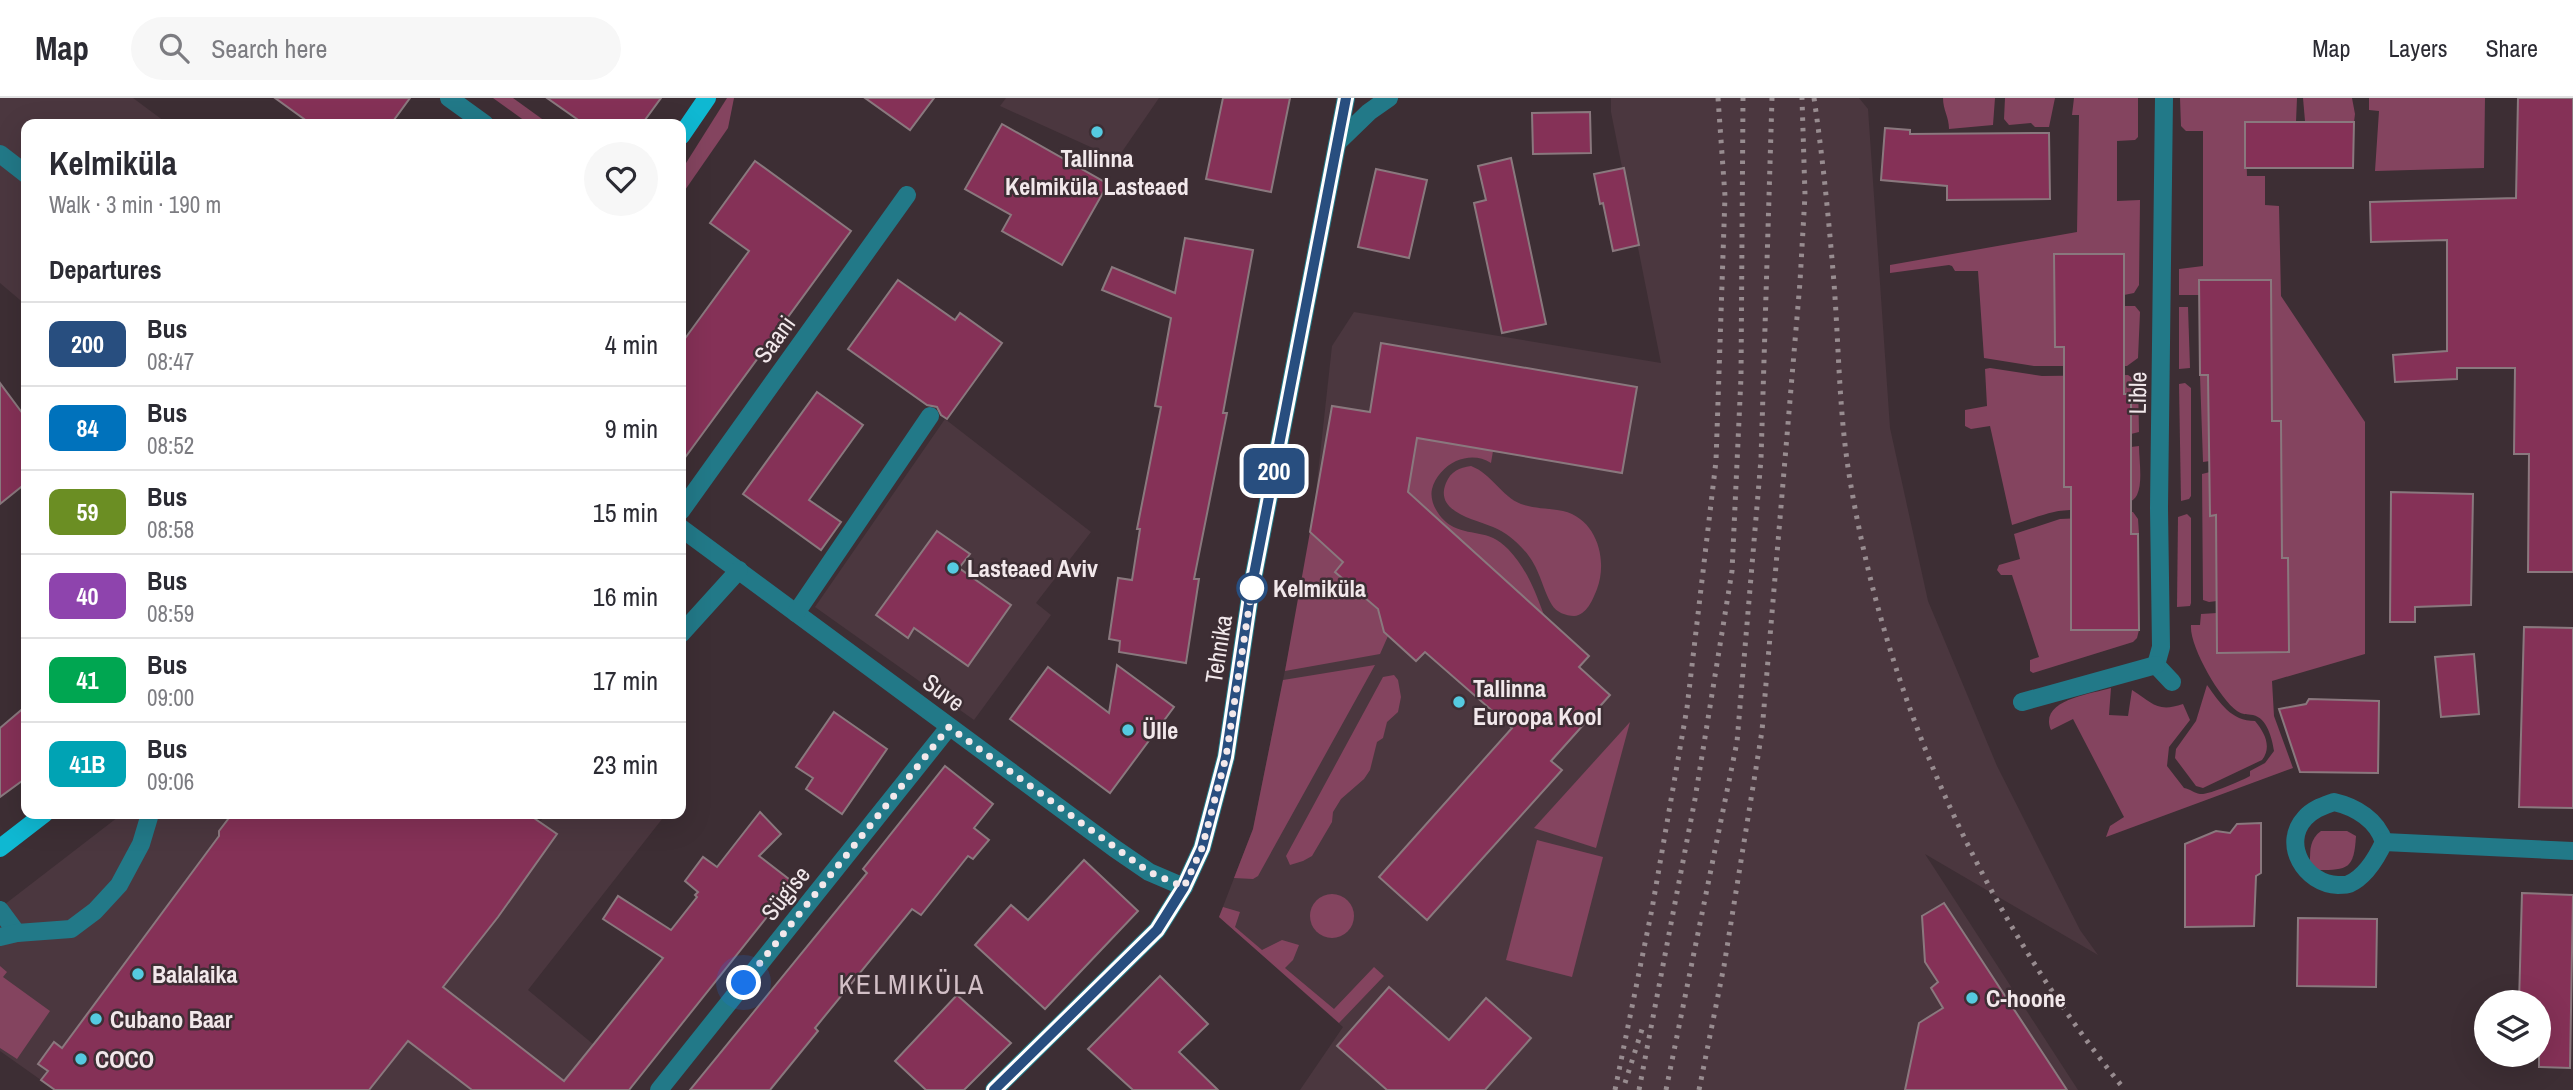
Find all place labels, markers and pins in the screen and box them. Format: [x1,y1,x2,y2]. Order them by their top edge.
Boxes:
marker: Tallinna Kelmiküla Lasteaed [1089,124,1105,140]
place label: Tallinna Kelmiküla Lasteaed [1005,142,1189,202]
place label: Lasteaed Aviv [967,552,1098,584]
marker: Lasteaed Aviv [945,560,961,576]
place label: Kelmiküla [1273,572,1366,604]
marker: Kelmiküla [1237,573,1267,603]
place label: Tallinna Euroopa Kool [1473,672,1602,732]
marker: Tallinna Euroopa Kool [1451,694,1467,710]
place label: Ülle [1142,714,1178,746]
marker: Ülle [1120,722,1136,738]
place label: Balalaika [152,958,237,990]
marker: Balalaika [130,966,146,982]
place label: C-hoone [1986,982,2066,1014]
marker: C-hoone [1964,990,1980,1006]
place label: Cubano Baar [110,1003,233,1035]
marker: Cubano Baar [88,1011,104,1027]
place label: COCO [95,1043,154,1075]
marker: COCO [73,1051,89,1067]

